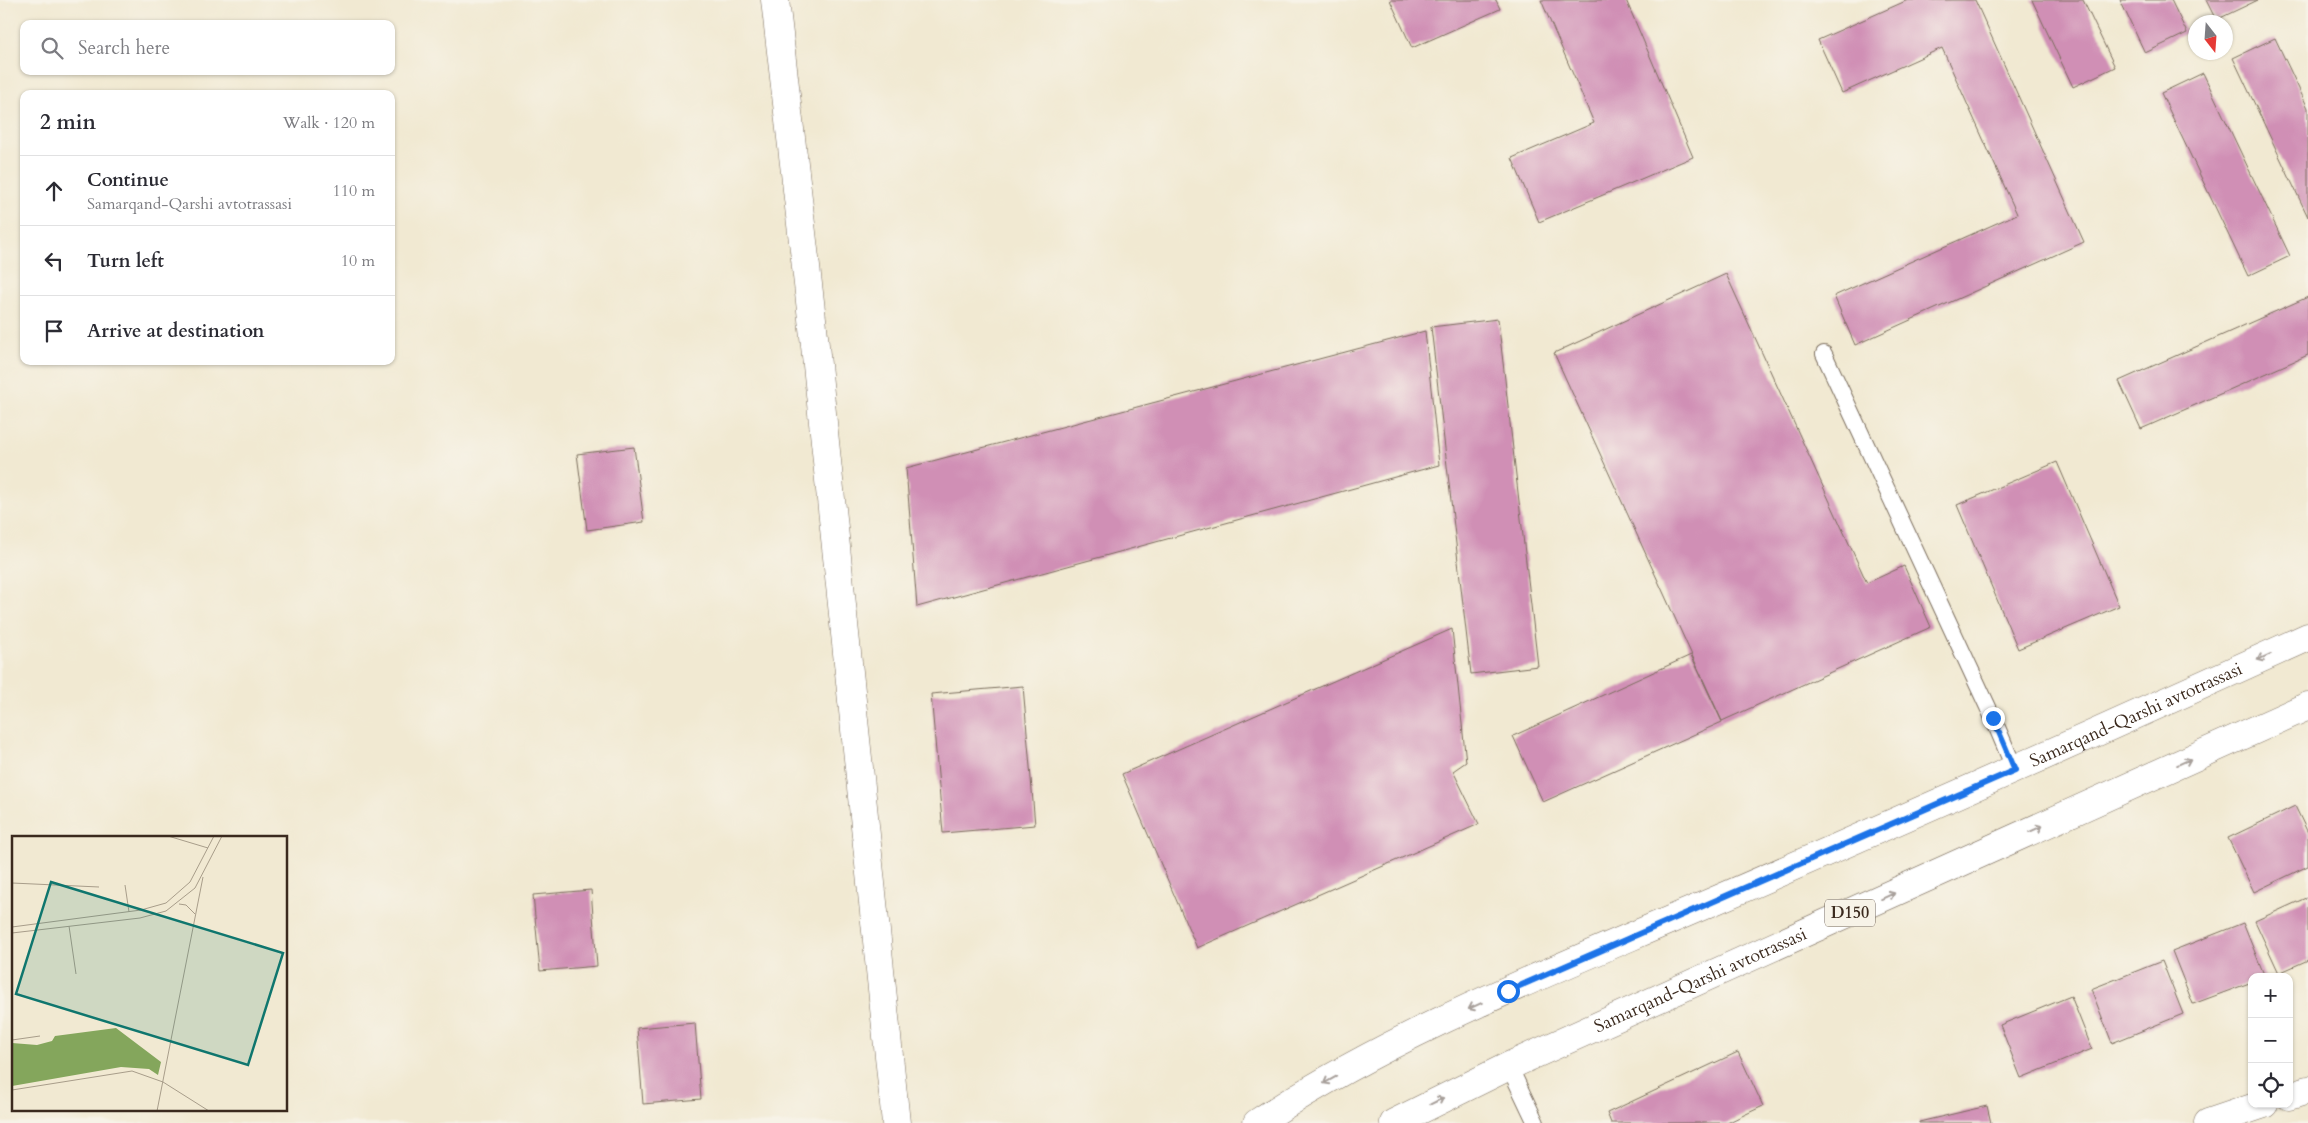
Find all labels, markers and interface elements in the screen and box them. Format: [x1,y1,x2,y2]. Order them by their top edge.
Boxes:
north arrow [2188,15,2233,60]
search box [20,20,395,75]
icon: search [38,34,66,62]
text: Search here [78,35,170,61]
text: 2 min [40,108,96,137]
text: Walk · 120 m [283,112,375,134]
text: Continue [87,167,169,193]
icon: ahead [40,177,68,205]
text: 110 m [333,180,375,202]
text: Samarqand-Qarshi avtotrassasi [87,193,292,215]
icon: left [40,247,68,275]
text: Turn left [87,248,164,274]
text: 10 m [341,250,375,272]
icon: arrive [40,317,68,345]
text: Arrive at destination [87,318,264,344]
one-way arrow [2257,653,2272,663]
street label: Samarqand-Qarshi avtotrassasi [2026,656,2246,773]
route end [1982,707,2005,730]
one-way arrow [2176,757,2191,767]
one-way arrow [2028,824,2043,834]
inset map [12,836,288,1110]
one-way arrow [1880,891,1895,901]
road number: D150 [1825,900,1875,926]
street label: Samarqand-Qarshi avtotrassasi [1590,921,1810,1039]
map controls [2248,973,2293,1108]
button: + [2248,973,2293,1018]
route start [1497,980,1520,1003]
one-way arrow [1468,1002,1483,1012]
button: − [2248,1018,2293,1063]
button: locate [2248,1063,2293,1108]
one-way arrow [1323,1076,1338,1085]
one-way arrow [1429,1096,1444,1105]

